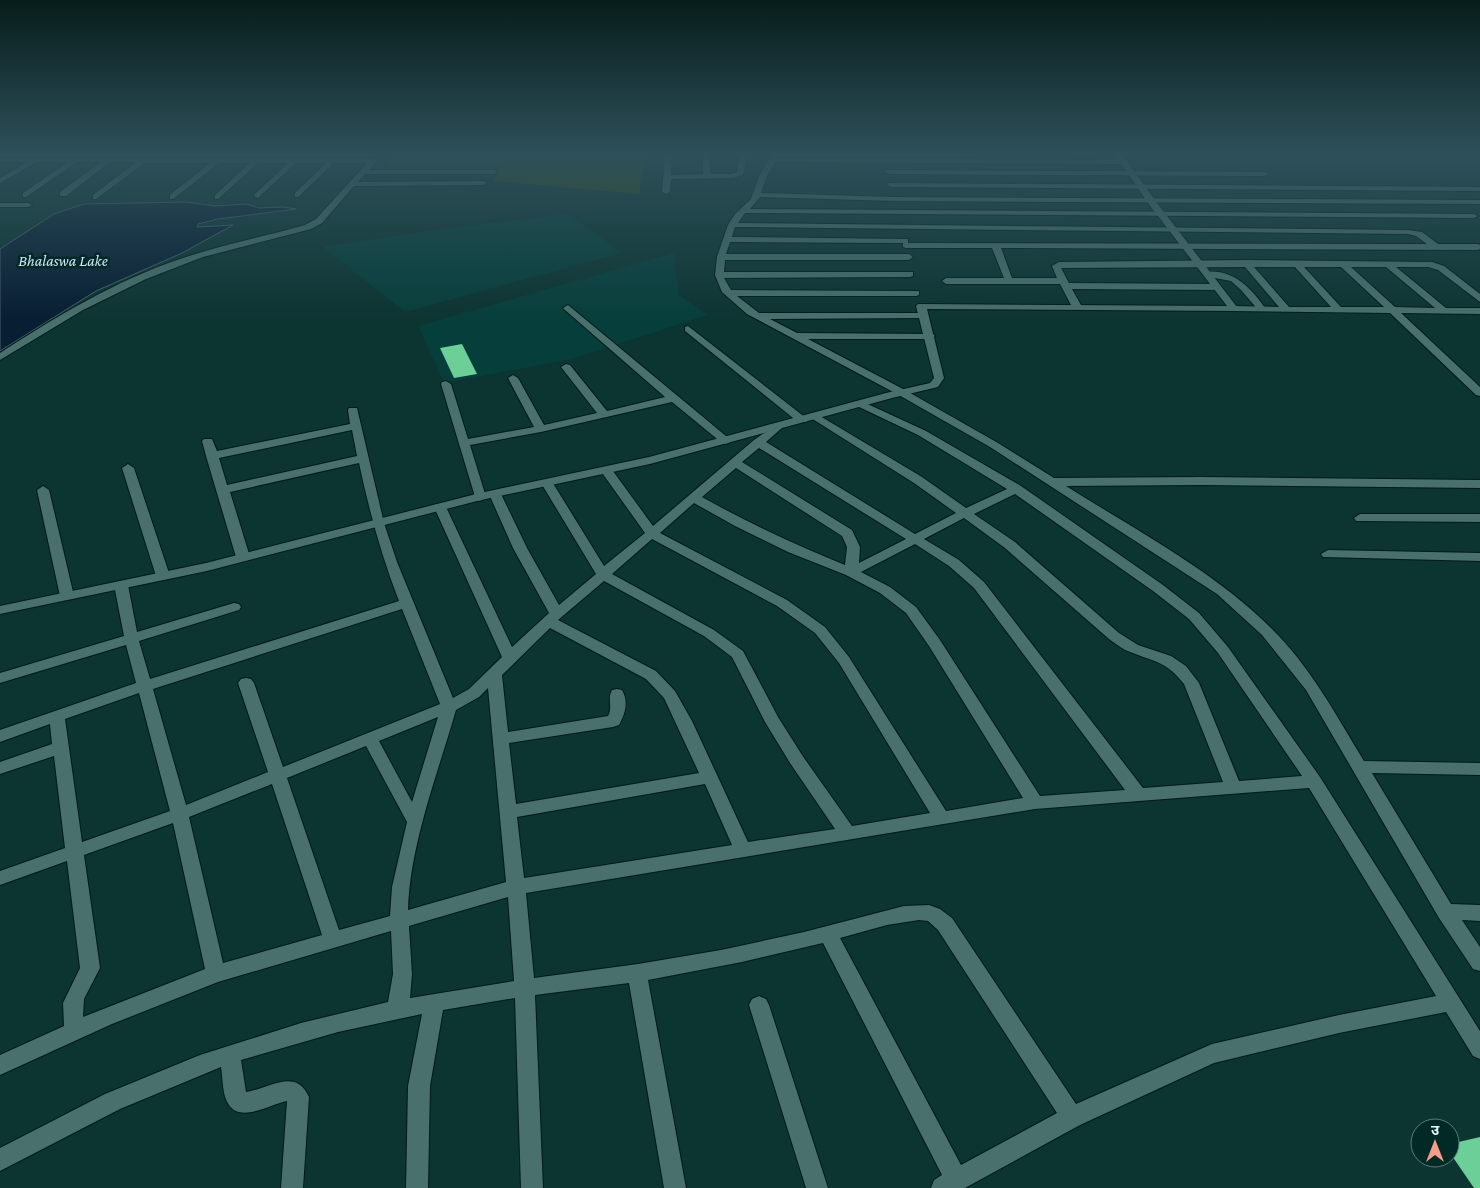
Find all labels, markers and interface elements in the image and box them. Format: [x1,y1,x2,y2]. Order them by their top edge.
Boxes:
water label: Bhalaswa Lake [18,252,108,269]
north arrow [1410,1118,1460,1168]
text: उ [1431,1122,1440,1138]

